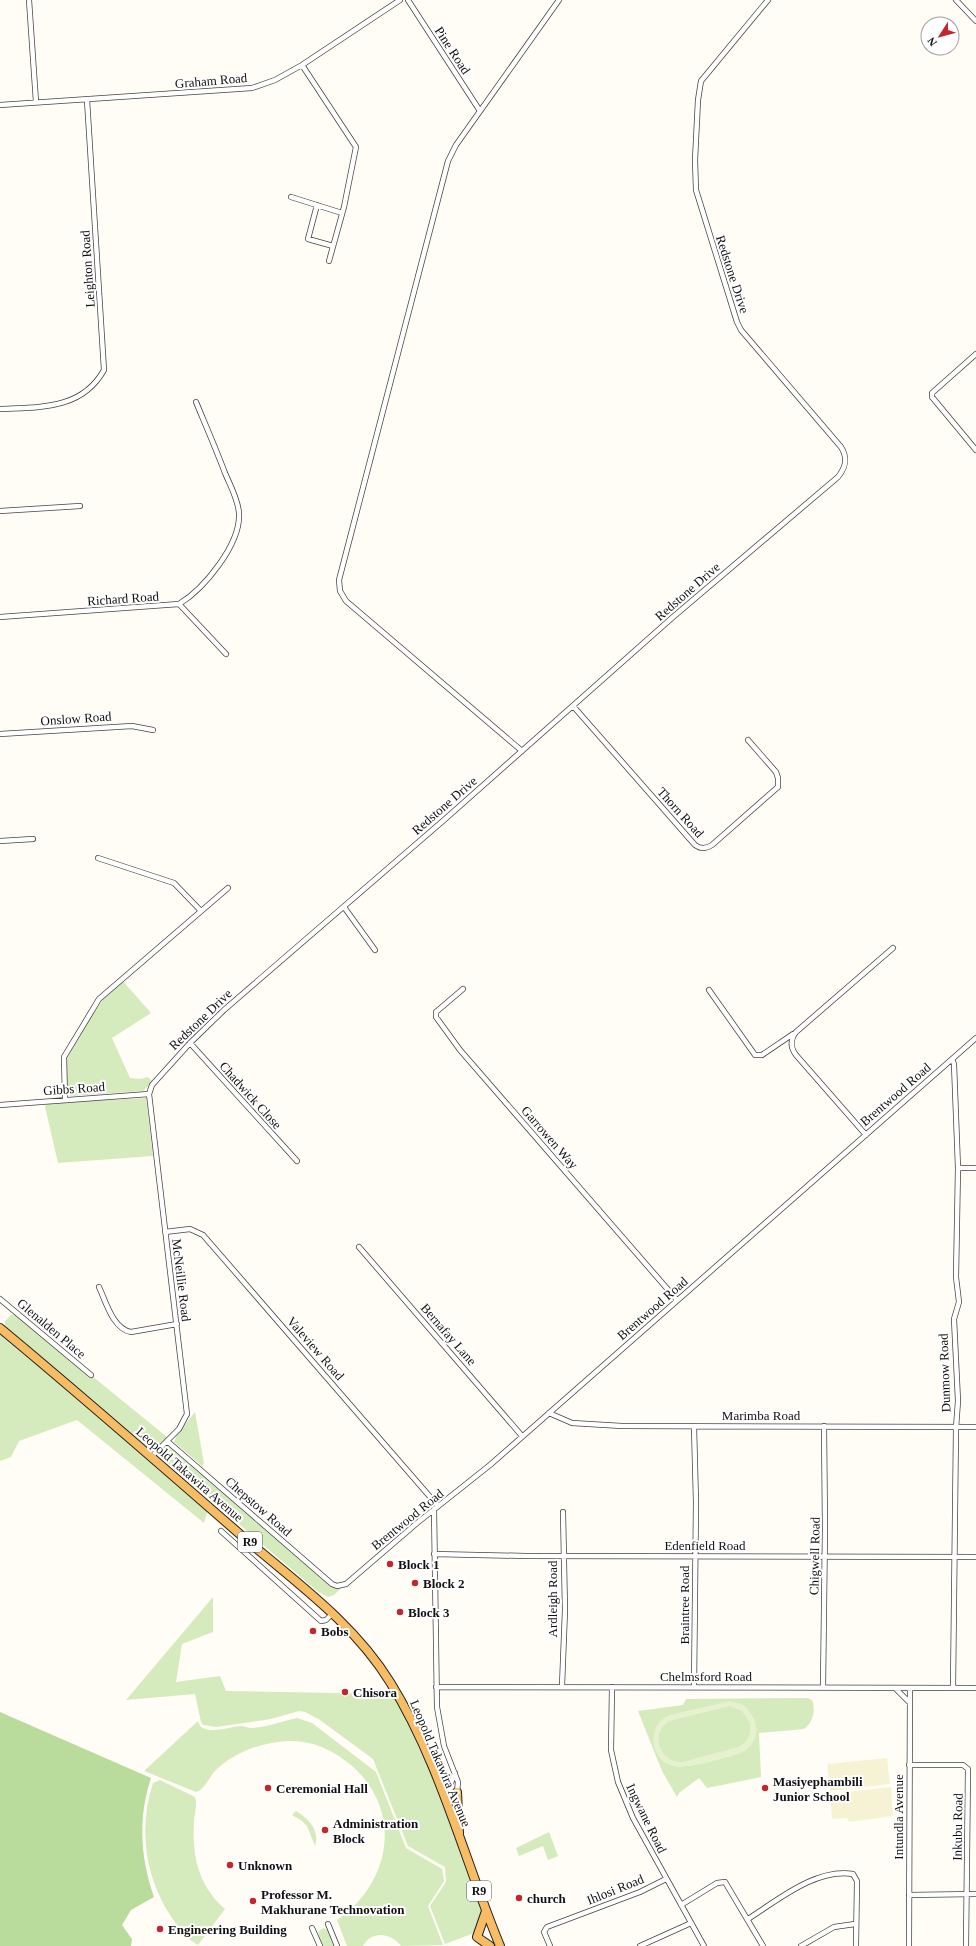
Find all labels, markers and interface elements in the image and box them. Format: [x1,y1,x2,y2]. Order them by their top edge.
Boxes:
north arrow [920,16,960,56]
street label: Pine Road [432,24,474,77]
text: N [925,35,939,49]
street label: Graham Road [174,70,248,91]
street label: Leighton Road [77,229,98,308]
street label: Redstone Drive [713,233,752,315]
street label: Redstone Drive [652,559,723,624]
street label: Richard Road [87,588,160,608]
street label: Onslow Road [40,709,113,728]
street label: Redstone Drive [409,773,480,838]
street label: Thorn Road [654,784,707,841]
street label: Redstone Drive [166,986,235,1053]
street label: Chadwick Close [216,1059,285,1132]
street label: Brentwood Road [857,1059,934,1129]
street label: Gibbs Road [43,1079,106,1098]
street label: Garrowen Way [518,1103,581,1172]
street label: McNeillie Road [169,1238,194,1323]
street label: Brentwood Road [614,1273,691,1343]
street label: Glenalden Place [14,1295,89,1362]
street label: Bernafay Lane [418,1300,480,1368]
street label: Valeview Road [284,1314,348,1383]
street label: Dunmow Road [936,1333,953,1413]
street label: Marimba Road [722,1408,801,1423]
street label: Leopold Takawira Avenue [133,1424,246,1525]
street label: Chepstow Road [223,1474,295,1539]
street label: Brentwood Road [368,1485,447,1553]
street label: Chigwell Road [806,1516,823,1595]
road number: R9 [238,1532,262,1552]
street label: Edenfield Road [664,1538,746,1553]
place label: Block 1 [398,1557,440,1572]
marker: Block 1 [385,1559,395,1569]
street label: Ardleigh Road [545,1560,560,1637]
street label: Braintree Road [677,1565,692,1645]
place label: Block 2 [423,1576,465,1591]
marker: Block 2 [410,1578,420,1588]
place label: Block 3 [408,1605,450,1620]
marker: Block 3 [395,1607,405,1617]
place label: Bobs [321,1624,348,1639]
marker: Bobs [308,1626,318,1636]
street label: Chelmsford Road [660,1669,753,1684]
place label: Chisora [353,1685,398,1700]
marker: Chisora [340,1687,350,1697]
street label: Leopold Takawira Avenue [407,1697,474,1829]
place label: Masiyephambili Junior School [773,1774,863,1804]
street label: Intundla Avenue [891,1774,906,1860]
place label: Ceremonial Hall [276,1781,368,1796]
street label: Ingwane Road [623,1781,670,1856]
marker: Ceremonial Hall [263,1783,273,1793]
marker: Masiyephambili Junior School [760,1783,770,1793]
street label: Inkubu Road [949,1793,966,1861]
place label: Administration Block [333,1816,419,1846]
marker: Administration Block [320,1825,330,1835]
place label: Unknown [238,1858,293,1873]
marker: Unknown [225,1860,235,1870]
street label: Ihlosi Road [584,1871,646,1908]
road number: R9 [467,1881,491,1901]
place label: Professor M. Makhurane Technovation [261,1887,405,1917]
place label: church [527,1891,567,1906]
marker: church [514,1893,524,1903]
marker: Professor M. Makhurane Technovation [248,1896,258,1906]
place label: Engineering Building [168,1922,287,1937]
marker: Engineering Building [155,1924,165,1934]

